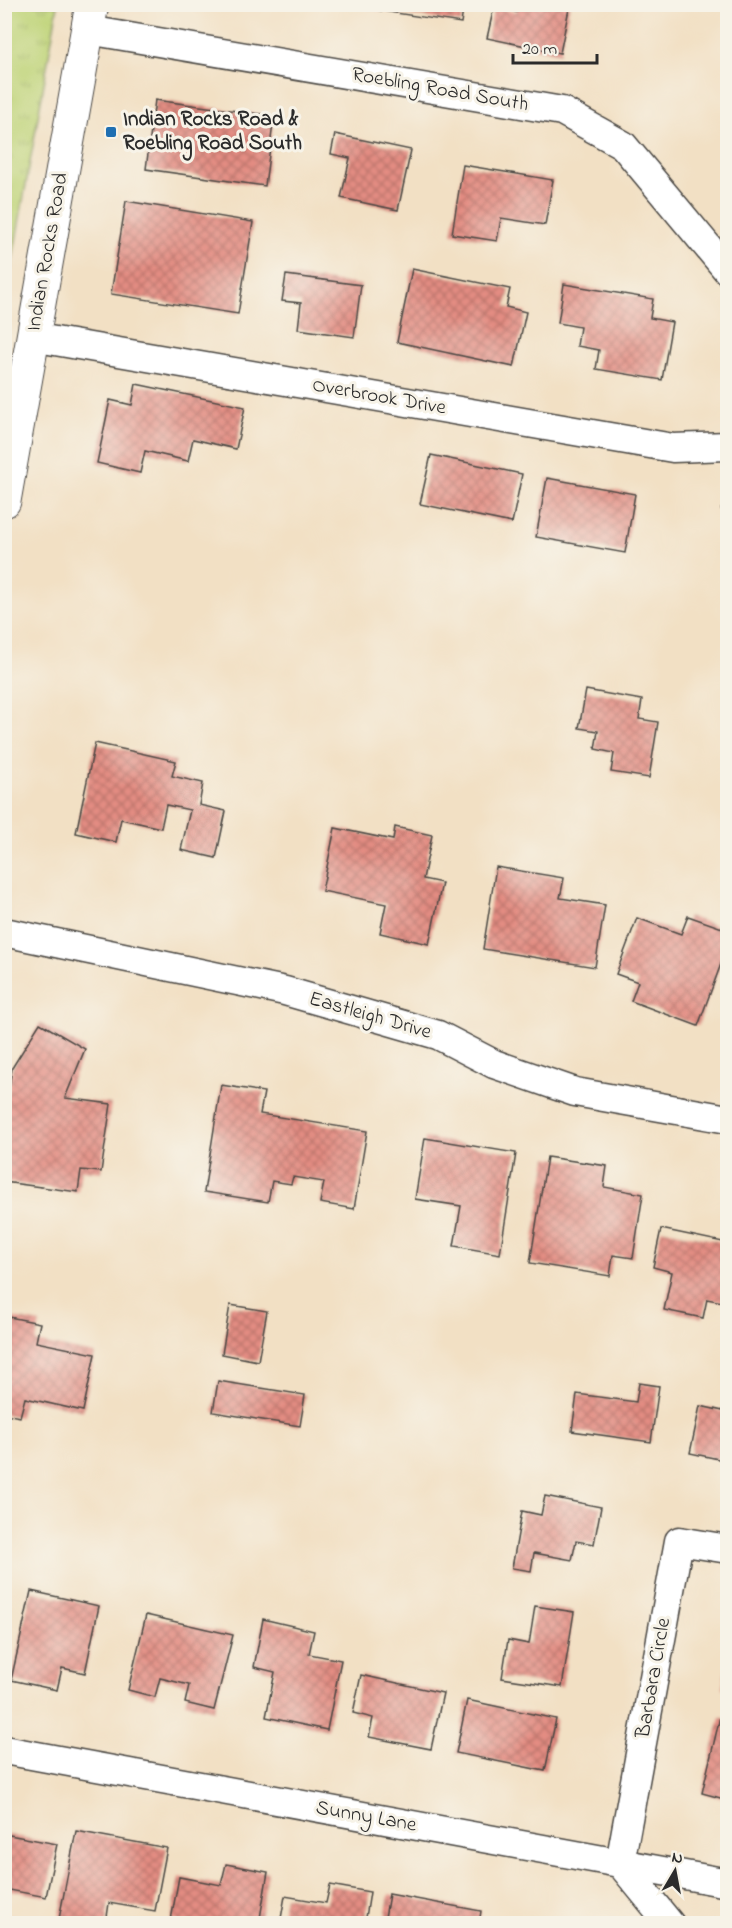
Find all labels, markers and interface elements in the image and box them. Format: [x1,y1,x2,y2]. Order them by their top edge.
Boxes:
scale bar [513,27,597,65]
text: 20 m [522,37,557,63]
street label: Roebling Road South [349,60,531,122]
place label: Indian Rocks Road & Roebling Road South [123,105,302,161]
marker: Indian Rocks Road & Roebling Road South [104,125,118,139]
street label: Indian Rocks Road [19,170,77,334]
street label: Overbrook Drive [310,370,449,424]
street label: Eastleigh Drive [305,984,435,1050]
street label: Barbara Circle [628,1615,679,1741]
street label: Sunny Lane [313,1793,419,1843]
north arrow [645,1841,705,1901]
text: N [670,1845,685,1871]

